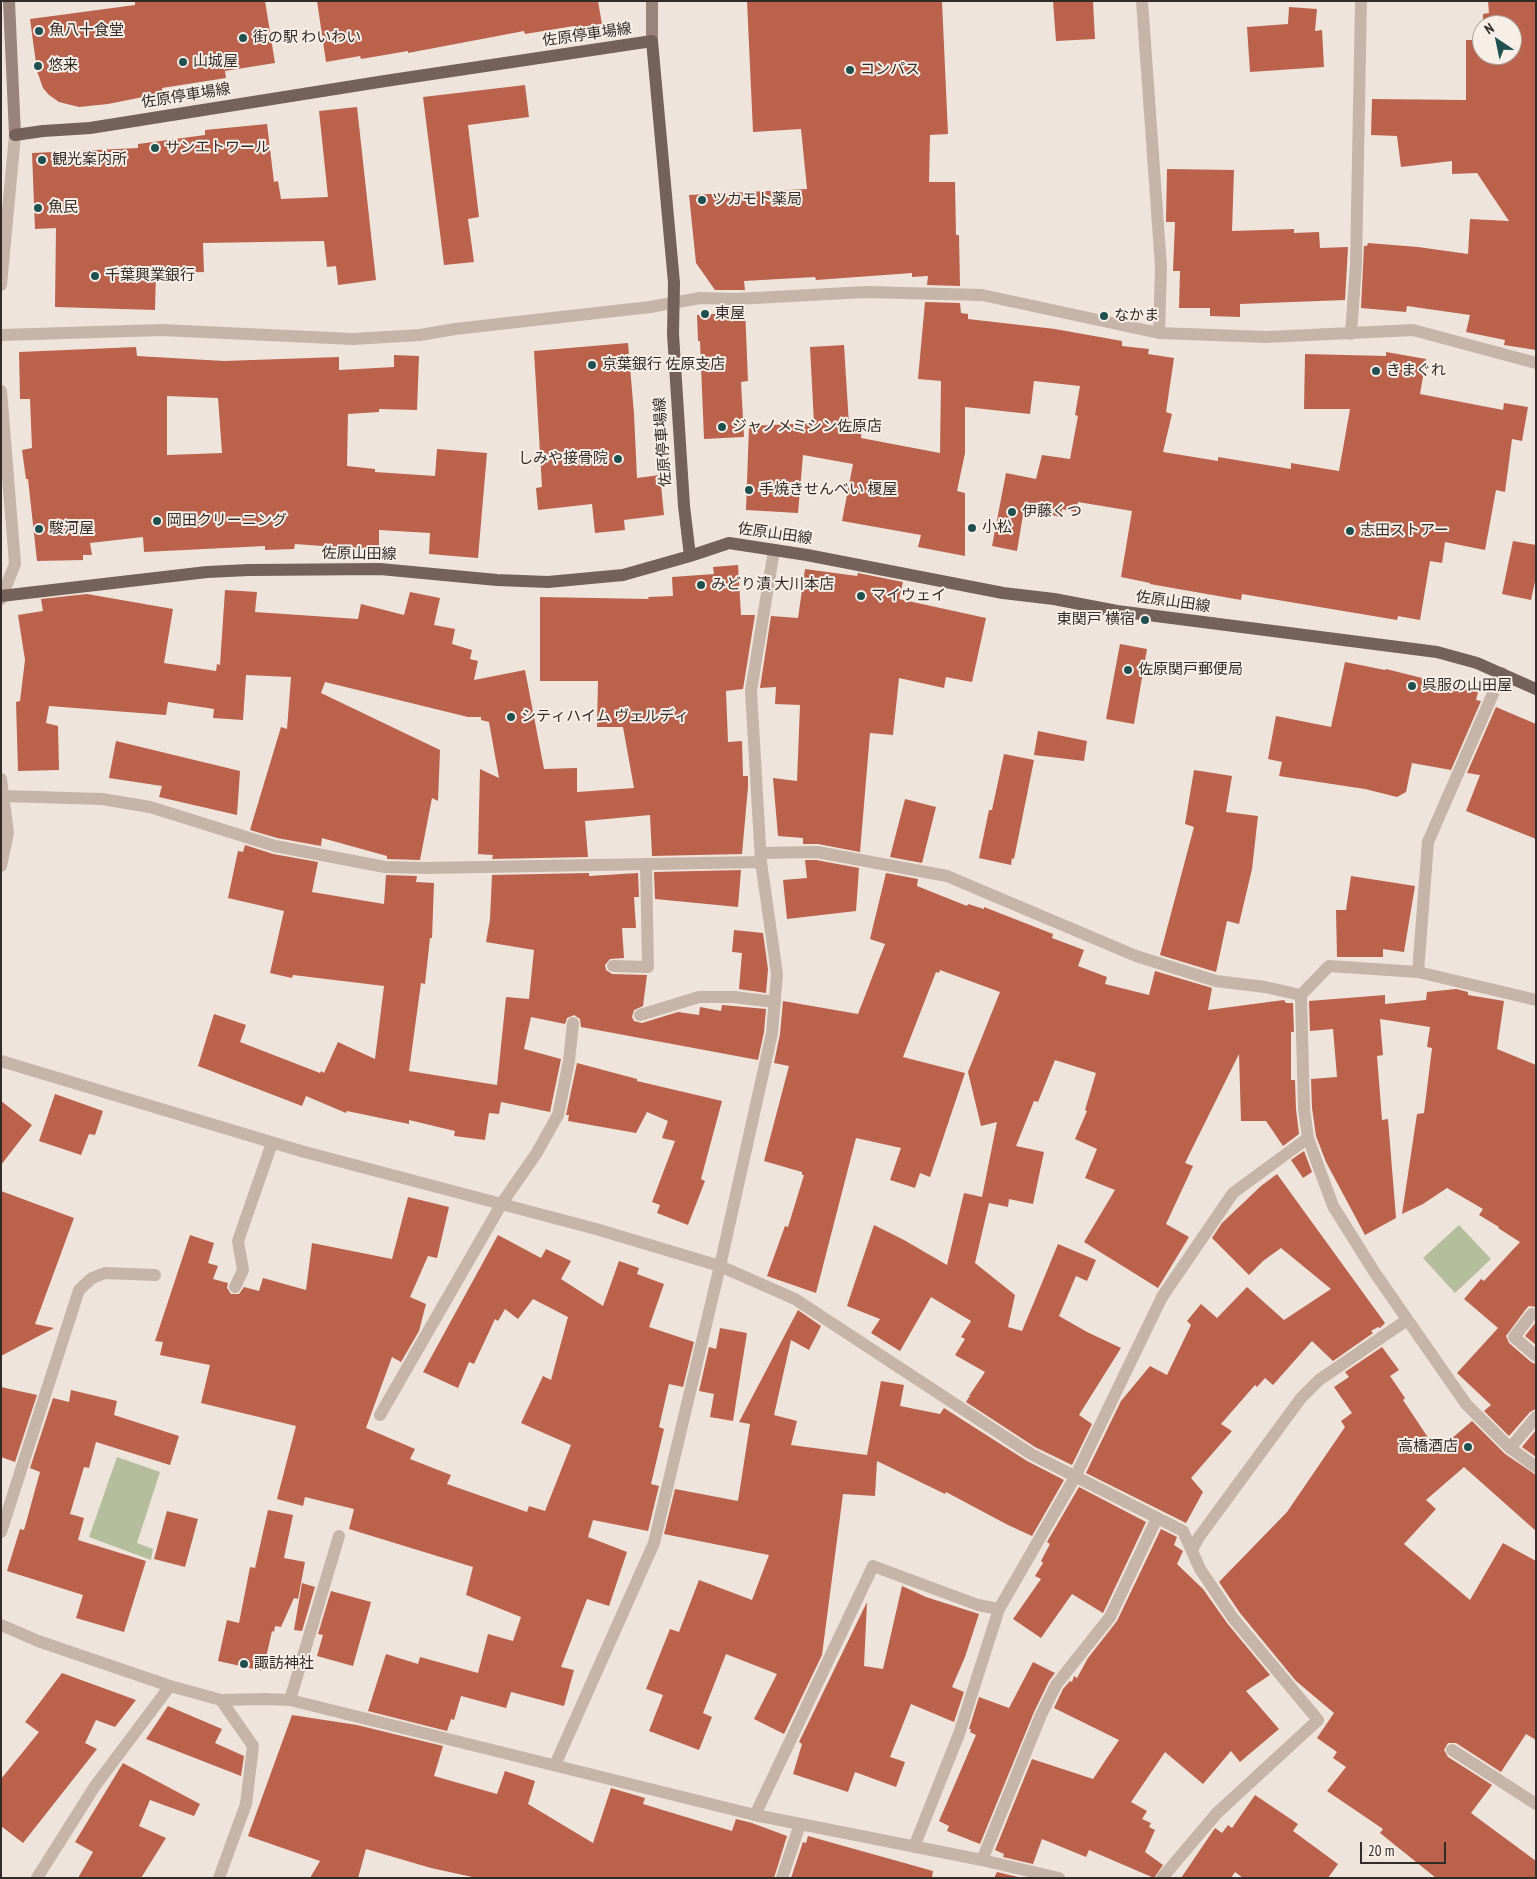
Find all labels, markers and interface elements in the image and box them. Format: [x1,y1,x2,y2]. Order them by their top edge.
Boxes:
north arrow [1472,15,1522,65]
text: N [1481,19,1497,38]
street label: 佐原停車場線 [541,20,633,50]
place label: 魚八十食堂 [49,22,124,40]
marker: 魚八十食堂 [33,25,45,37]
place label: 街の駅 わいわい [253,29,361,47]
marker: 街の駅 わいわい [237,32,249,44]
place label: 山城屋 [193,53,238,71]
marker: 山城屋 [177,56,189,68]
place label: 悠来 [48,57,78,75]
marker: 悠来 [32,60,44,72]
place label: コンパス [860,61,920,79]
marker: コンパス [844,64,856,76]
street label: 佐原停車場線 [140,80,232,112]
place label: サンエトワール [165,139,270,157]
marker: サンエトワール [149,142,161,154]
place label: 観光案内所 [52,151,127,169]
marker: 観光案内所 [36,154,48,166]
place label: ツカモト薬局 [712,191,802,209]
marker: ツカモト薬局 [696,194,708,206]
place label: 魚民 [48,199,78,217]
marker: 魚民 [32,202,44,214]
place label: 千葉興業銀行 [105,267,195,285]
marker: 千葉興業銀行 [89,270,101,282]
place label: 東屋 [715,305,745,323]
place label: なかま [1114,307,1159,325]
marker: 東屋 [699,308,711,320]
marker: なかま [1098,310,1110,322]
place label: 京葉銀行 佐原支店 [602,356,725,374]
marker: 京葉銀行 佐原支店 [586,359,598,371]
place label: きまぐれ [1386,362,1446,380]
marker: きまぐれ [1370,365,1382,377]
street label: 佐原停車場線 [651,396,675,488]
place label: ジャノメミシン佐原店 [732,418,882,436]
marker: ジャノメミシン佐原店 [716,421,728,433]
place label: しみや接骨院 [518,450,608,468]
marker: しみや接骨院 [612,453,624,465]
place label: 手焼きせんべい 榎屋 [759,481,897,499]
marker: 手焼きせんべい 榎屋 [743,484,755,496]
place label: 伊藤くつ [1022,503,1082,521]
marker: 伊藤くつ [1006,506,1018,518]
place label: 岡田クリーニング [167,512,287,530]
marker: 岡田クリーニング [151,515,163,527]
place label: 小松 [982,519,1012,537]
place label: 駿河屋 [49,520,94,538]
street label: 佐原山田線 [737,520,813,548]
marker: 小松 [966,522,978,534]
place label: 志田ストアー [1360,522,1449,540]
marker: 駿河屋 [33,523,45,535]
marker: 志田ストアー [1344,525,1356,537]
street label: 佐原山田線 [321,544,397,564]
place label: みどり漬 大川本店 [711,576,834,594]
marker: みどり漬 大川本店 [695,579,707,591]
place label: マイウェイ [871,587,946,605]
street label: 佐原山田線 [1135,588,1211,616]
marker: マイウェイ [855,590,867,602]
place label: 東関戸 横宿 [1057,611,1135,629]
marker: 東関戸 横宿 [1139,614,1151,626]
place label: 佐原関戸郵便局 [1138,661,1243,679]
marker: 佐原関戸郵便局 [1122,664,1134,676]
place label: 呉服の山田屋 [1422,677,1512,695]
marker: 呉服の山田屋 [1406,680,1418,692]
place label: シティハイム ヴェルディ [521,708,689,726]
marker: シティハイム ヴェルディ [505,711,517,723]
place label: 高橋酒店 [1398,1438,1458,1456]
marker: 高橋酒店 [1462,1441,1474,1453]
place label: 諏訪神社 [254,1655,314,1673]
marker: 諏訪神社 [238,1658,250,1670]
scale bar [1362,1832,1448,1864]
text: 20 m [1368,1841,1394,1860]

